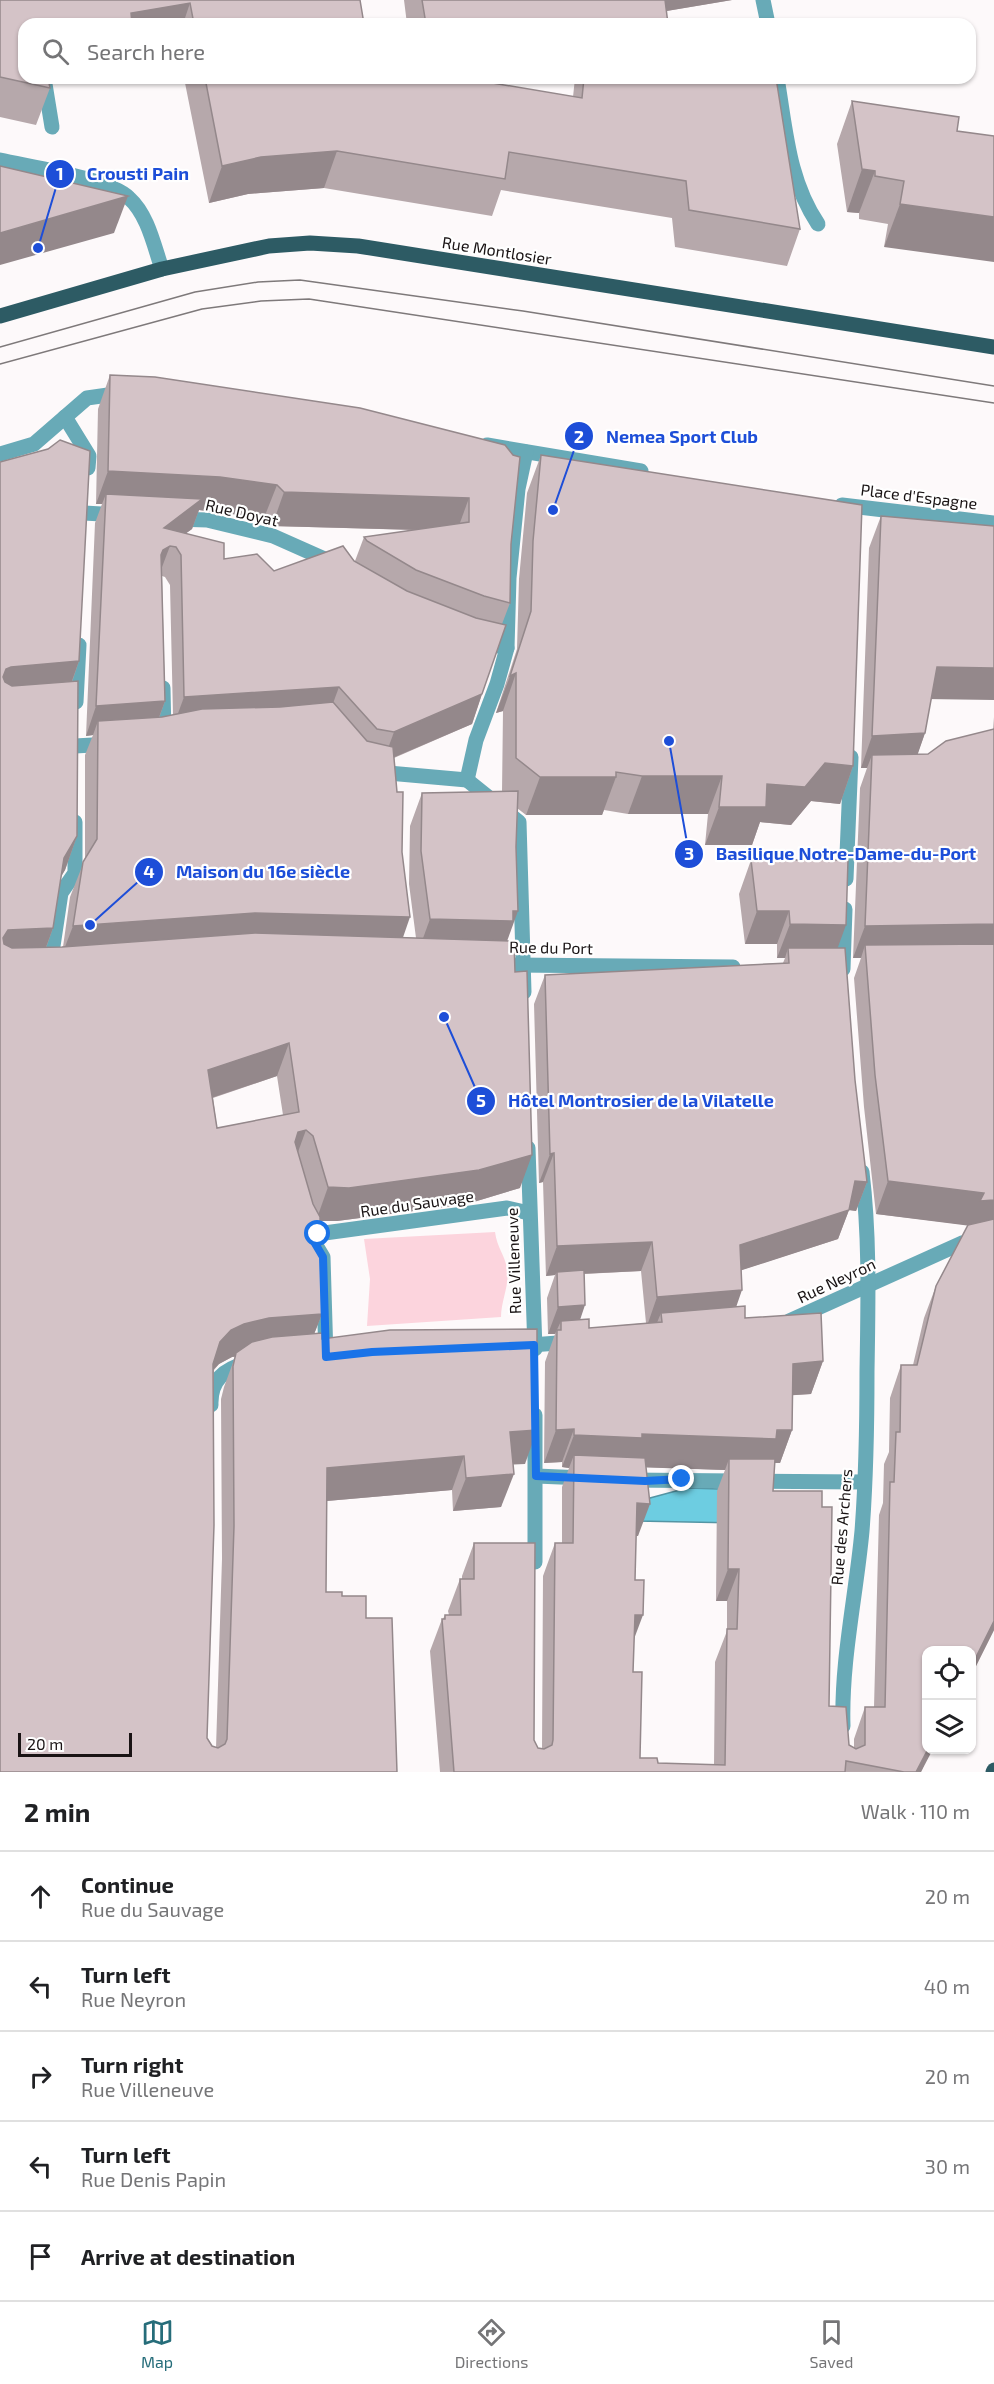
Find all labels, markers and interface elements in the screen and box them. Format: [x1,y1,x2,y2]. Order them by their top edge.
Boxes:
search box [18,18,976,84]
icon: search [39,35,72,68]
text: Search here [87,38,205,64]
callout: Crousti Pain [45,156,201,192]
text: 1 [56,162,64,184]
text: Crousti Pain [87,162,189,184]
street label: Rue Montlosier [441,232,554,268]
callout: Nemea Sport Club [564,418,770,454]
text: 2 [574,425,584,447]
text: Nemea Sport Club [606,425,758,447]
street label: Place d'Espagne [860,479,978,513]
street label: Rue Doyat [204,494,280,530]
callout: Basilique Notre-Dame-du-Port [674,836,988,872]
text: 3 [684,842,694,864]
text: Basilique Notre-Dame-du-Port [716,842,977,864]
callout: Maison du 16e siècle [134,854,362,890]
text: 4 [143,860,155,882]
text: Maison du 16e siècle [176,860,350,882]
street label: Rue du Port [509,937,593,957]
callout: Hôtel Montrosier de la Vilatelle [466,1083,787,1119]
text: 5 [476,1089,486,1111]
text: Hôtel Montrosier de la Vilatelle [508,1089,774,1111]
street label: Rue du Sauvage [359,1186,475,1220]
street label: Rue Villeneuve [502,1207,524,1315]
route start [304,1220,330,1246]
street label: Rue Neyron [794,1254,878,1306]
route end [668,1465,694,1491]
street label: Rue des Archers [826,1468,856,1586]
map controls [922,1646,976,1754]
button: locate [922,1646,976,1700]
button: layers [922,1700,976,1754]
scale bar [18,1730,132,1758]
text: 20 m [27,1734,63,1753]
text: 2 min [24,1796,90,1827]
text: Walk · 110 m [861,1799,970,1823]
text: Continue [81,1871,174,1897]
icon: ahead [24,1880,57,1913]
text: 20 m [925,1884,970,1908]
text: Rue du Sauvage [81,1897,224,1921]
text: Turn left [81,1961,170,1987]
icon: left [24,1970,57,2003]
text: 40 m [924,1974,970,1998]
text: Rue Neyron [81,1987,186,2011]
text: Turn right [81,2051,183,2077]
icon: right [24,2060,57,2093]
text: 20 m [925,2064,970,2088]
text: Rue Villeneuve [81,2077,214,2101]
text: Turn left [81,2141,170,2167]
icon: left [24,2150,57,2183]
text: 30 m [925,2154,970,2178]
text: Rue Denis Papin [81,2167,226,2191]
icon: arrive [24,2240,57,2273]
text: Arrive at destination [81,2243,295,2269]
tab: Map [141,2316,174,2371]
tab: Directions [455,2316,528,2371]
tab: Saved [810,2316,853,2371]

